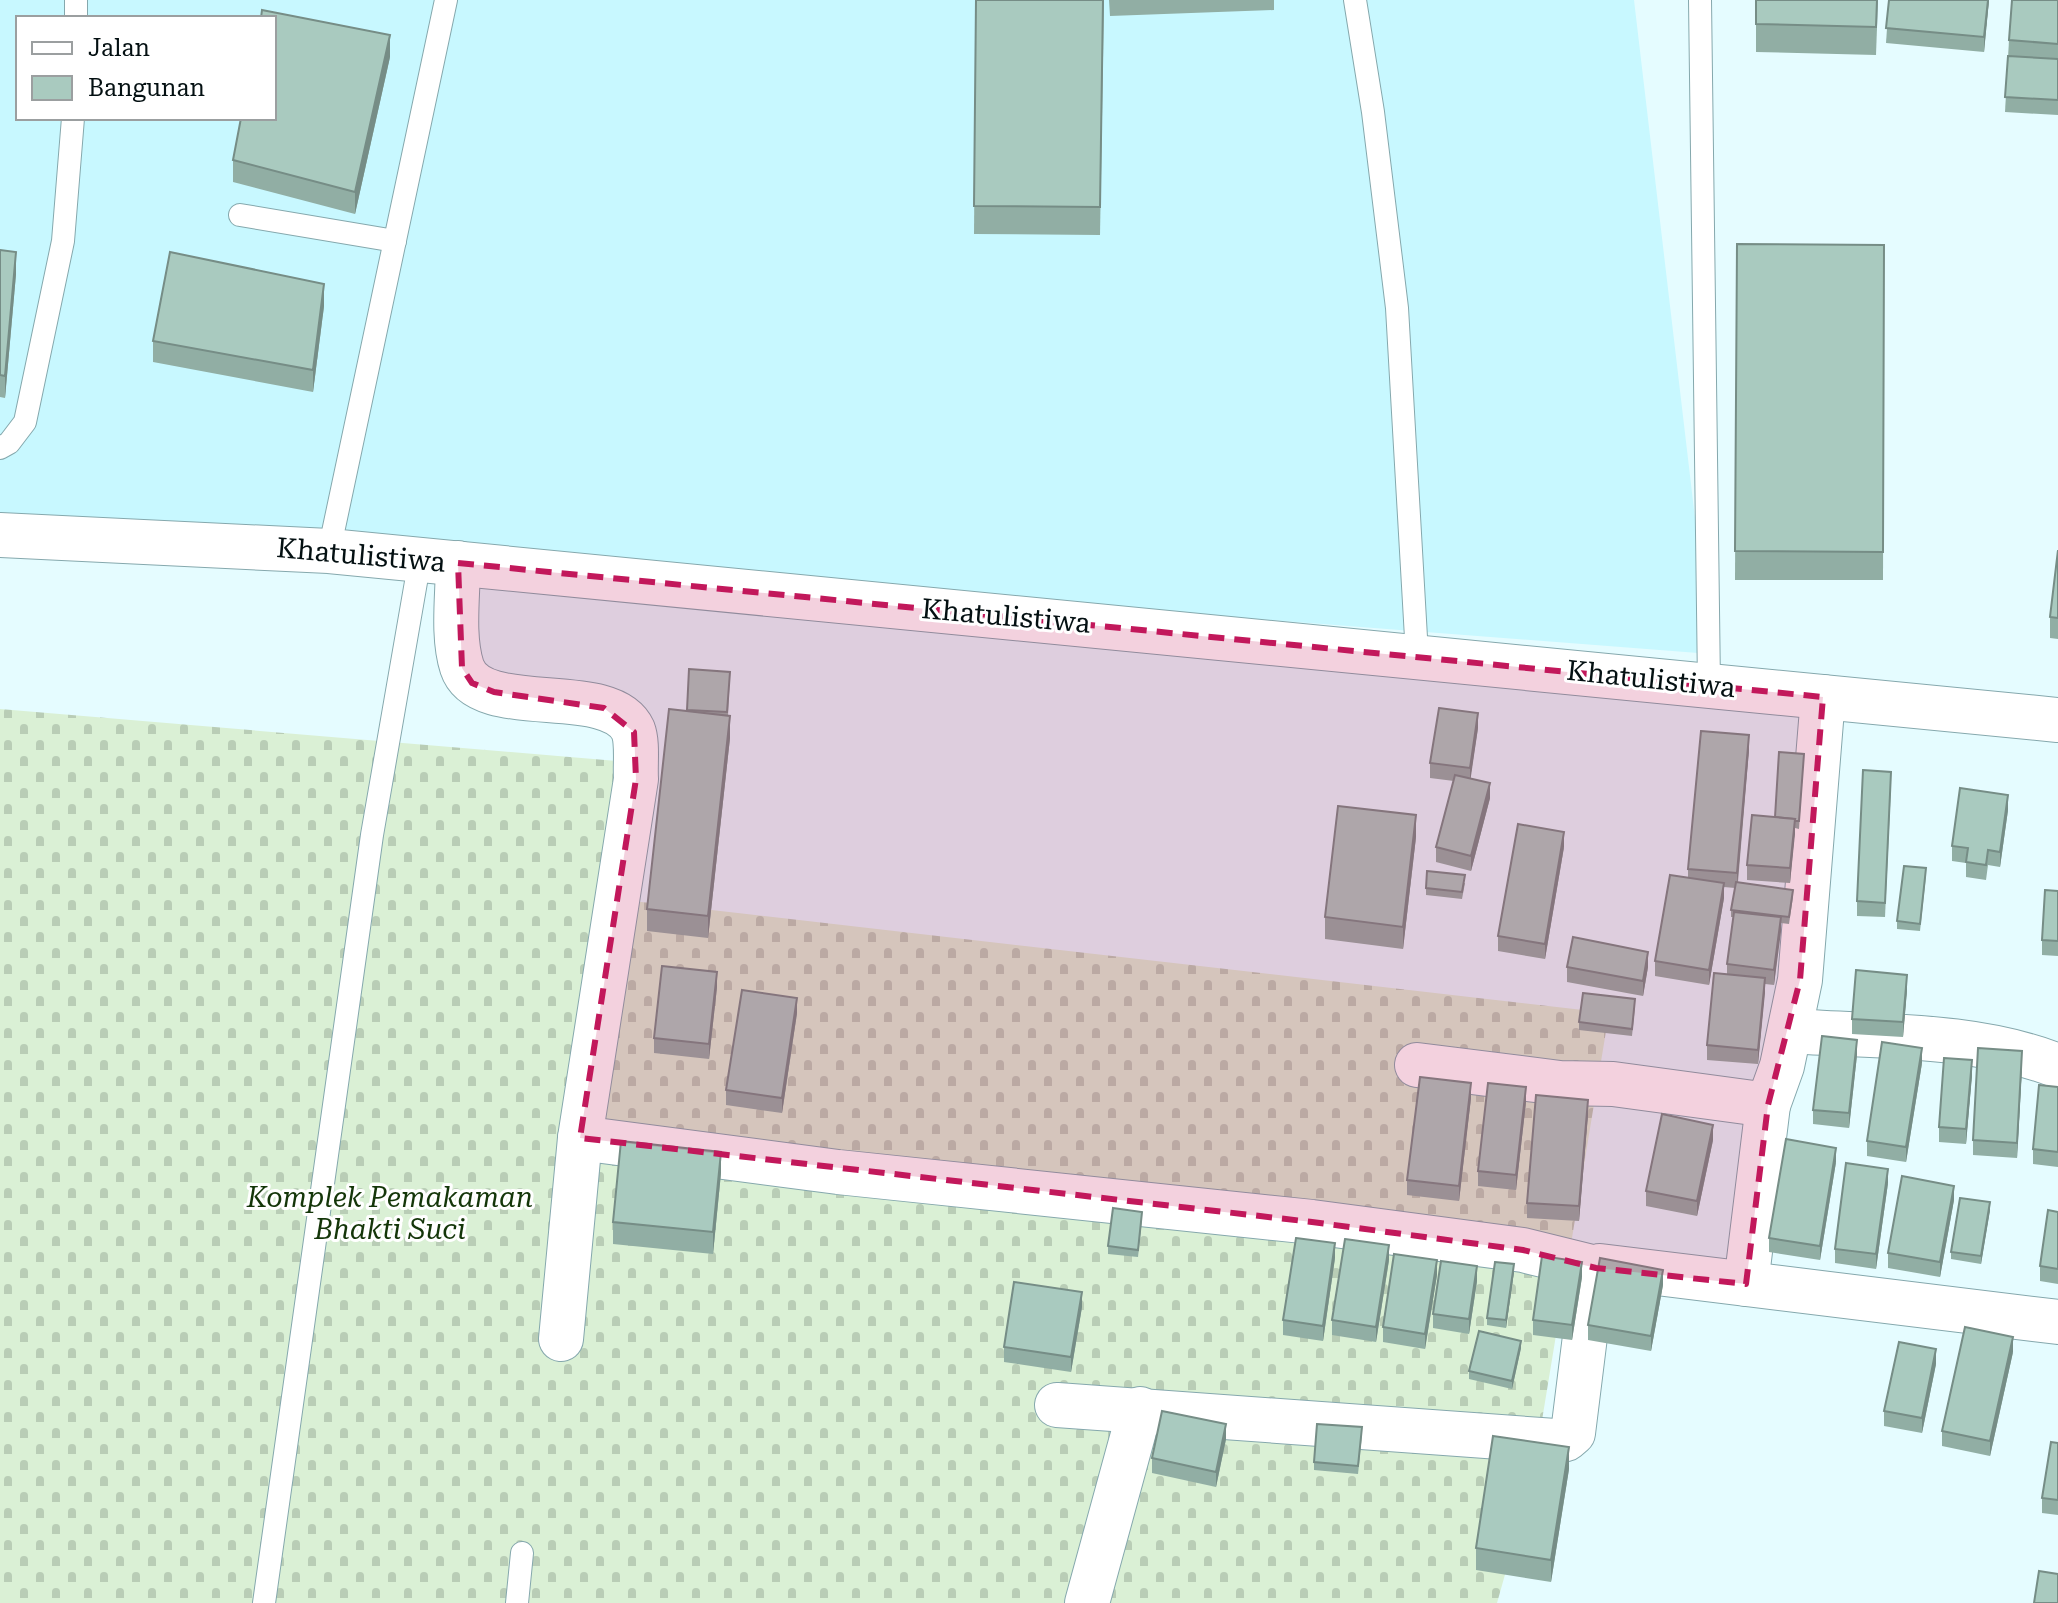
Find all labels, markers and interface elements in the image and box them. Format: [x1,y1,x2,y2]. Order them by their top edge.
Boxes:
legend [16,16,276,120]
text: Jalan [88,34,150,62]
text: Bangunan [88,74,205,102]
street label: Khatulistiwa [275,531,447,579]
street label: Khatulistiwa [920,592,1092,640]
street label: Khatulistiwa [1565,654,1737,704]
park label: Komplek Pemakaman Bhakti Suci [246,1181,533,1246]

